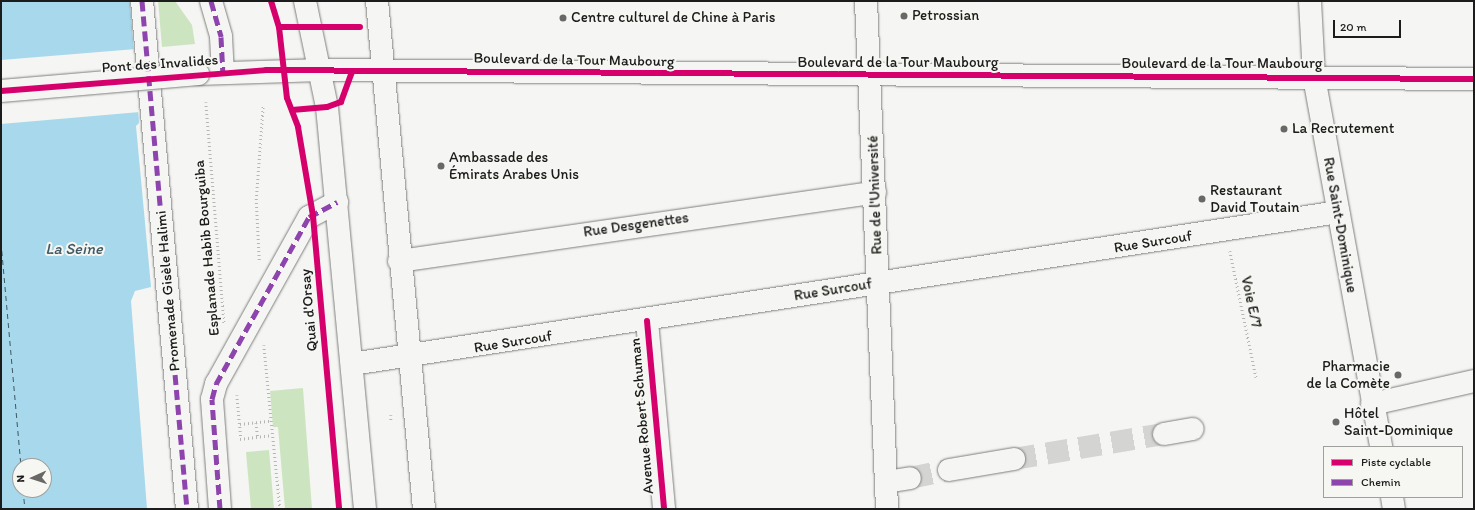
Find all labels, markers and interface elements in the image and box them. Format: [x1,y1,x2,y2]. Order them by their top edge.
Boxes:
place label: Petrossian [912,7,979,25]
place label: Centre culturel de Chine à Paris [571,9,775,27]
marker: Petrossian [899,11,909,21]
scale bar [1335,12,1403,38]
marker: Centre culturel de Chine à Paris [558,13,568,23]
text: 20 m [1340,20,1367,34]
street label: Boulevard de la Tour Maubourg [474,49,674,71]
street label: Pont des Invalides [101,51,219,77]
street label: Boulevard de la Tour Maubourg [798,54,998,72]
street label: Boulevard de la Tour Maubourg [1122,55,1322,73]
place label: La Recrutement [1292,120,1394,138]
marker: La Recrutement [1279,124,1289,134]
street label: Rue de l'Université [864,135,886,255]
place label: Ambassade des Émirats Arabes Unis [449,148,580,183]
street label: Rue Saint-Dominique [1319,156,1361,294]
street label: Esplanade Habib Bourguiba [190,159,224,337]
marker: Ambassade des Émirats Arabes Unis [436,161,446,171]
place label: Restaurant David Toutain [1210,181,1298,216]
marker: Restaurant David Toutain [1197,194,1207,204]
street label: Rue Desgenettes [582,209,690,241]
street label: Promenade Gisèle Halimi [152,210,184,372]
street label: Rue Surcouf [1113,227,1193,257]
water label: La Seine [45,239,103,259]
street label: Quai d'Orsay [296,268,322,352]
street label: Rue Surcouf [793,275,873,305]
street label: Voie E/7 [1237,275,1265,329]
street label: Rue Surcouf [473,327,553,357]
street label: Avenue Robert Schuman [626,337,658,495]
place label: Pharmacie de la Comète [1306,357,1390,392]
marker: Pharmacie de la Comète [1393,370,1403,380]
place label: Hôtel Saint-Dominique [1344,404,1453,439]
marker: Hôtel Saint-Dominique [1331,417,1341,427]
legend [1323,446,1463,498]
text: Piste cyclable [1361,455,1431,469]
north arrow [12,458,52,498]
text: N [14,475,27,483]
text: Chemin [1361,475,1400,489]

